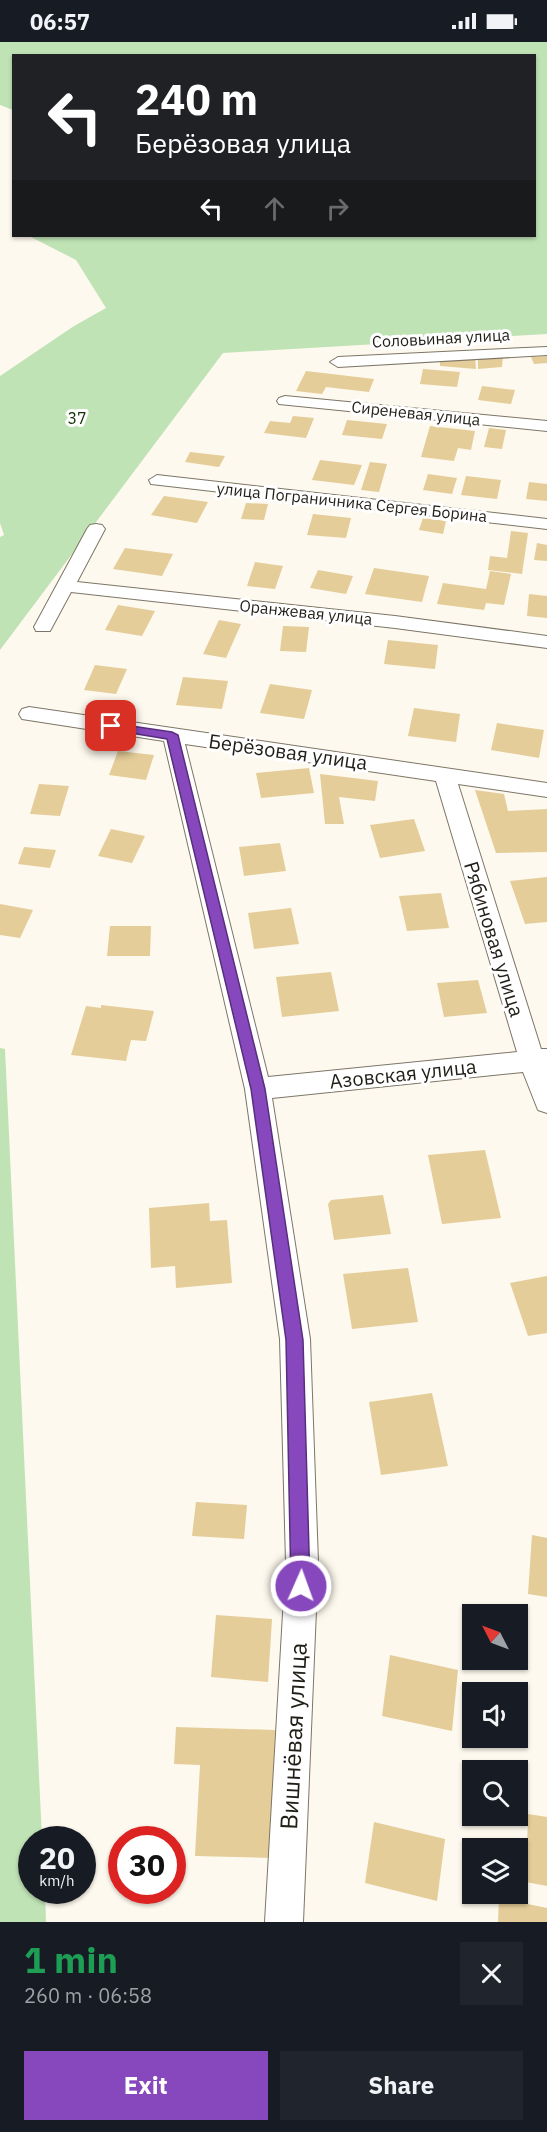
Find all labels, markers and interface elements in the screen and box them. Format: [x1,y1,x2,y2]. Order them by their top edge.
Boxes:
text: 06:57 [30,7,90,36]
text: 240 m [135,72,258,127]
icon: left [36,78,114,156]
text: Берёзовая улица [135,125,351,160]
icon: left [195,192,228,225]
icon: ahead [258,192,291,225]
icon: right [321,192,354,225]
street label: Соловьиная улица [372,324,511,352]
street label: Сиреневая улица [350,396,482,430]
park label: 37 [67,408,87,428]
street label: улица Пограничника Сергея Борина [216,478,489,526]
street label: Оранжевая улица [239,595,374,629]
pin [85,700,136,751]
icon: arrive [94,709,127,742]
street label: Берёзовая улица [207,727,370,776]
street label: Рябиновая улица [458,858,531,1020]
street label: Азовская улица [328,1052,478,1095]
position arrow [269,1554,333,1618]
north arrow [462,1604,528,1670]
map controls [462,1604,528,1904]
street label: Вишнёвая улица [272,1641,314,1830]
button: sound [462,1682,528,1748]
button: search [462,1760,528,1826]
speed limit sign: 30 [108,1826,186,1904]
text: 20 [39,1838,75,1877]
button: layers [462,1838,528,1904]
text: km/h [39,1871,75,1890]
text: 1 min [24,1936,118,1983]
button: close [460,1942,523,2005]
text: 260 m · 06:58 [24,1982,152,2009]
button: Exit [24,2051,268,2120]
button: Share [280,2051,523,2120]

